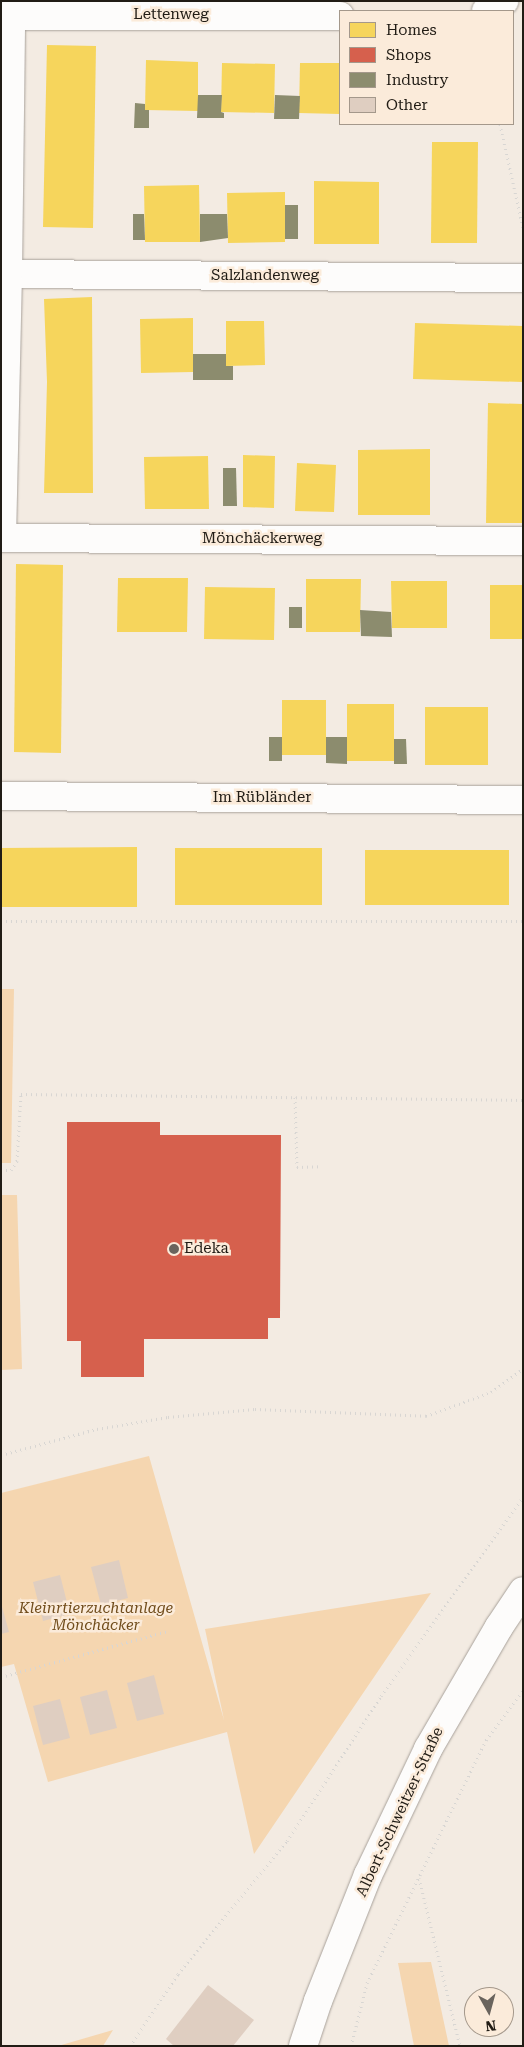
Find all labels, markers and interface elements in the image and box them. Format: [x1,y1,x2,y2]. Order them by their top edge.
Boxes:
street label: Lettenweg [133,6,209,24]
legend [339,10,514,125]
text: Homes [386,21,437,39]
text: Shops [386,46,431,64]
text: Industry [386,71,448,89]
text: Other [386,96,428,114]
street label: Salzlandenweg [211,267,319,285]
street label: Mönchäckerweg [202,530,322,548]
street label: Im Rübländer [213,789,311,807]
place label: Edeka [184,1240,229,1258]
marker: Edeka [168,1243,180,1255]
park label: Kleinrtierzuchtanlage Mönchäcker [19,1599,173,1634]
street label: Albert-Schweitzer-Straße [353,1724,447,1900]
north arrow [464,1987,514,2037]
text: N [484,2017,497,2034]

